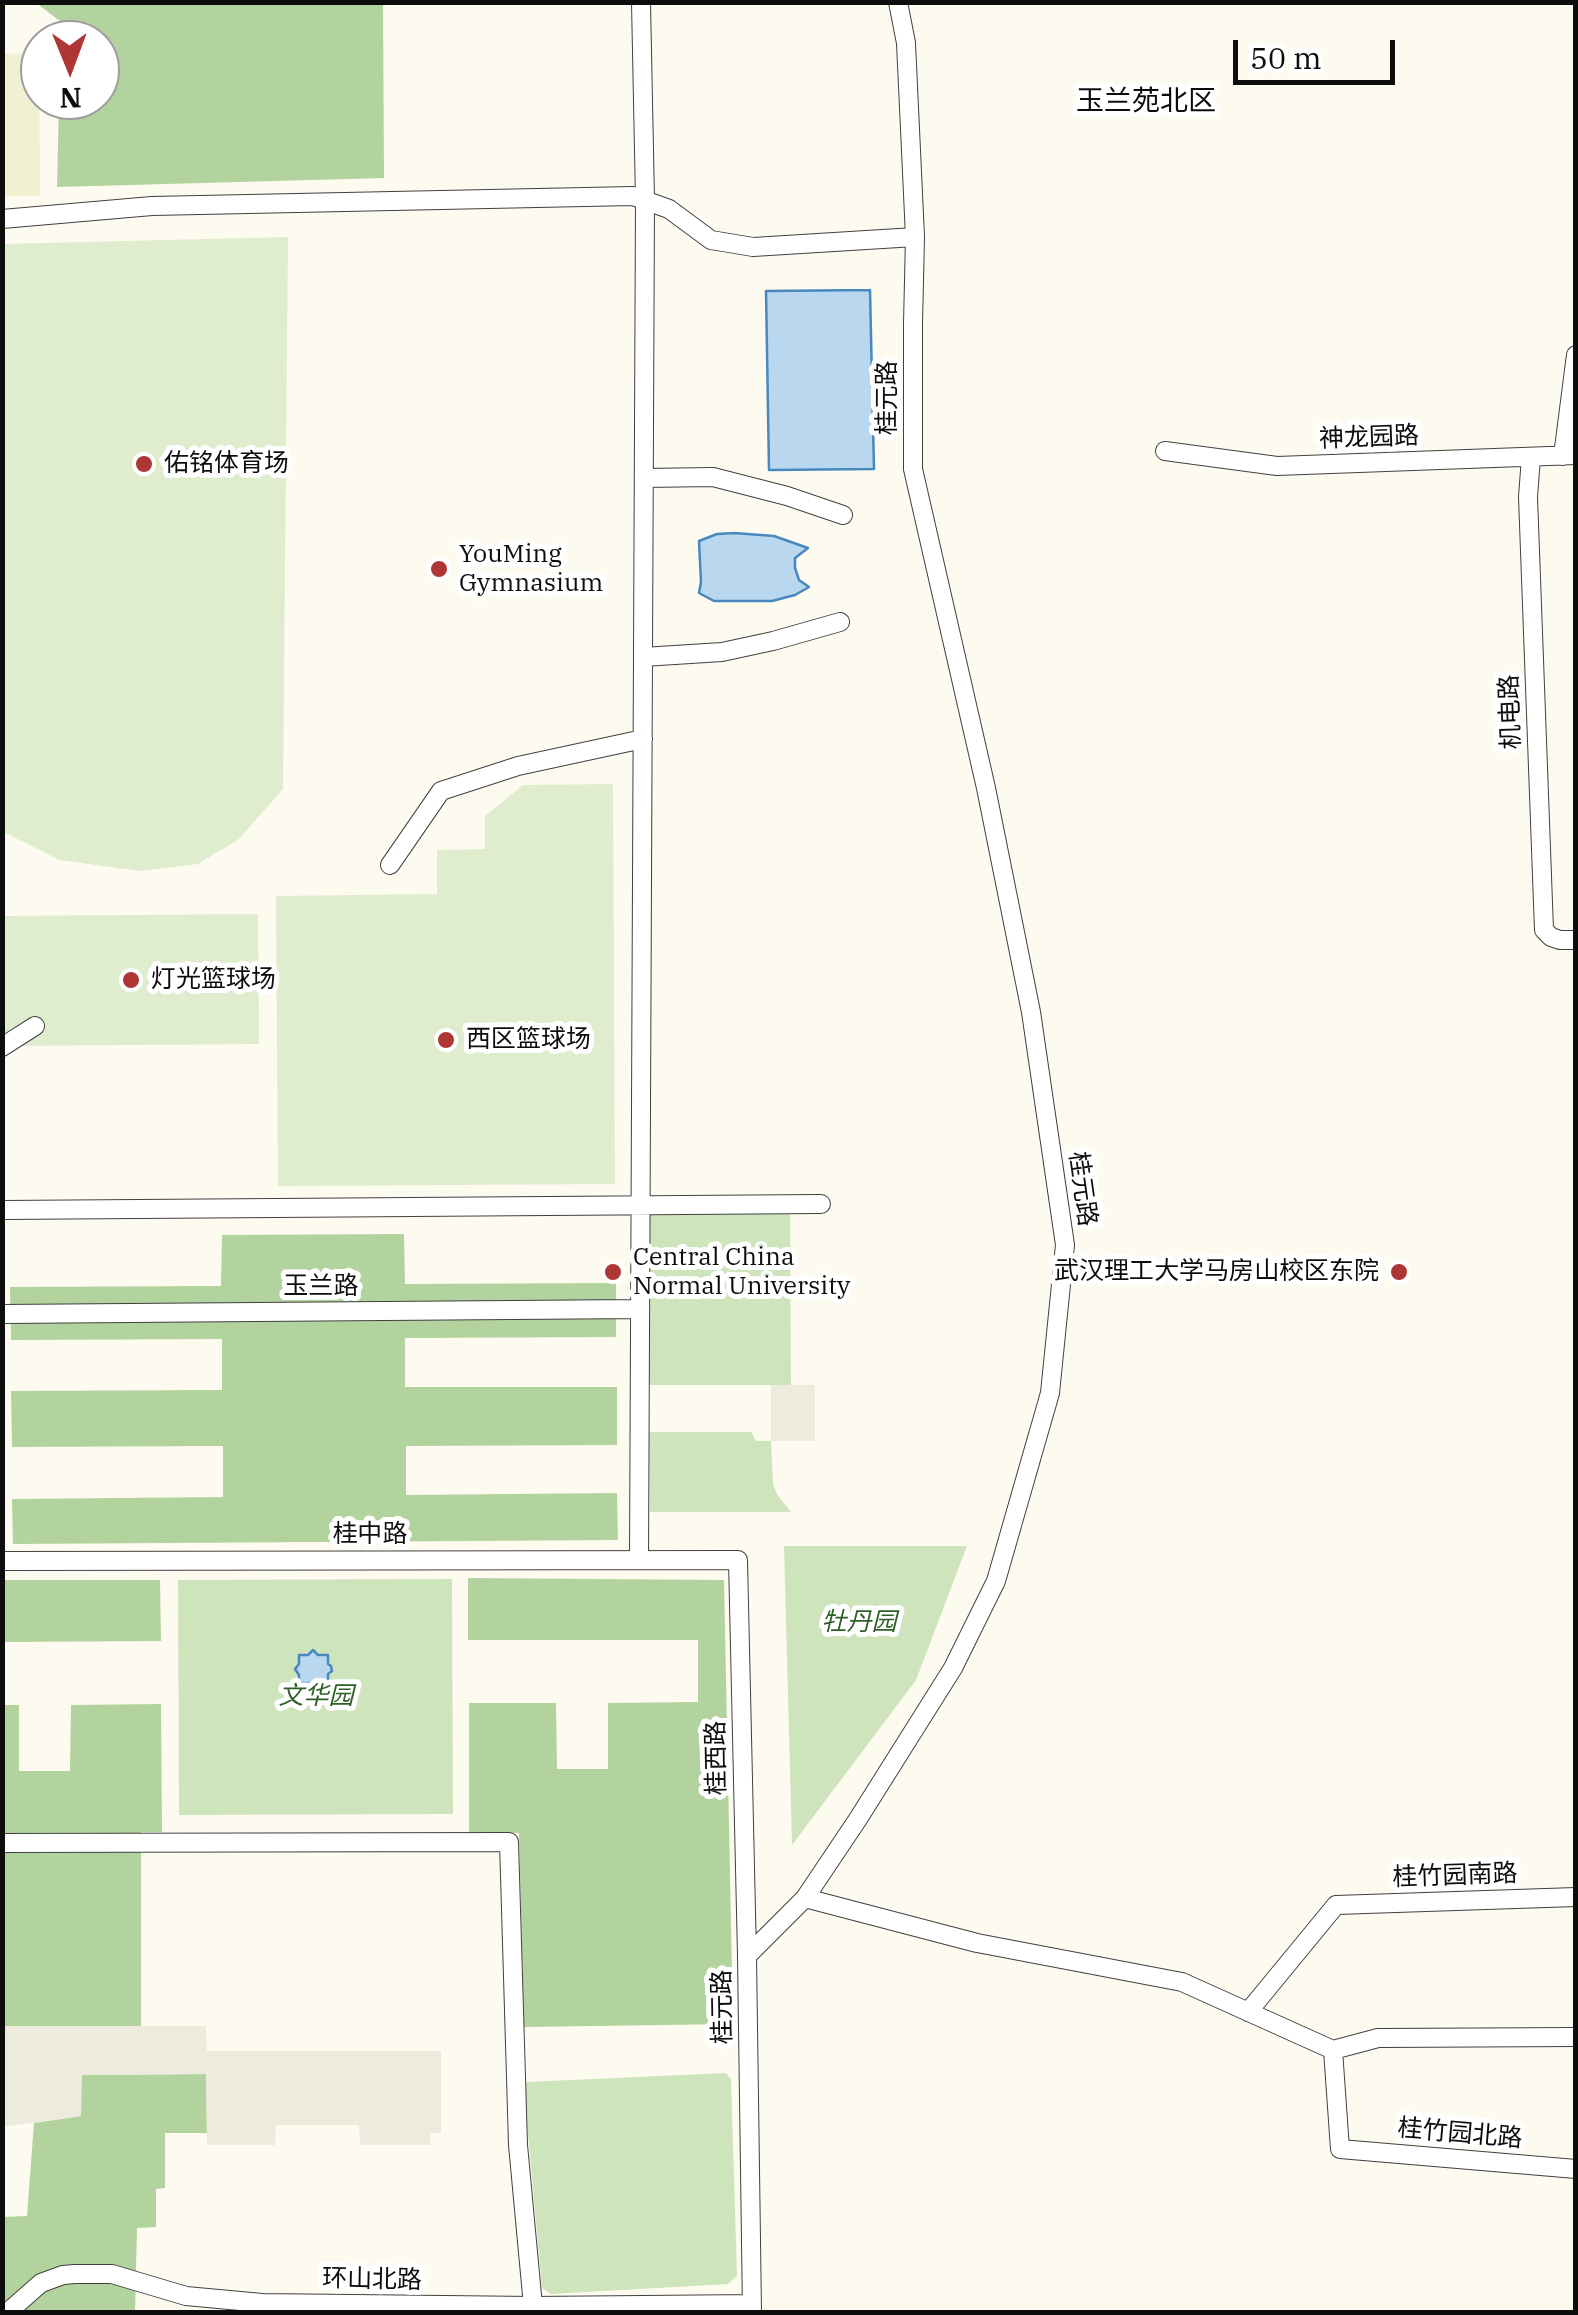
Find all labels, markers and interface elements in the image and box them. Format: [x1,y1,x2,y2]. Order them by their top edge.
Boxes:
north arrow [20,20,120,120]
scale bar [1238,20,1400,82]
text: 50 m [1250,38,1322,77]
text: N [59,80,82,117]
district label: 玉兰苑北区 [1076,85,1216,119]
street label: 桂元路 [873,361,903,435]
street label: 神龙园路 [1319,421,1419,455]
place label: 佑铭体育场 [164,449,289,479]
marker: 佑铭体育场 [133,453,155,475]
place label: YouMing Gymnasium [459,540,603,599]
marker: YouMing Gymnasium [428,558,450,580]
street label: 机电路 [1495,674,1527,750]
place label: 灯光篮球场 [151,965,276,995]
marker: 灯光篮球场 [120,969,142,991]
place label: 西区篮球场 [466,1025,591,1055]
marker: 西区篮球场 [435,1029,457,1051]
street label: 桂元路 [1062,1150,1102,1228]
place label: Central China Normal University [633,1243,850,1302]
place label: 武汉理工大学马房山校区东院 [1054,1257,1379,1287]
marker: Central China Normal University [602,1261,624,1283]
marker: 武汉理工大学马房山校区东院 [1388,1261,1410,1283]
street label: 玉兰路 [284,1272,358,1302]
street label: 桂中路 [333,1520,407,1550]
park label: 牡丹园 [822,1608,896,1638]
park label: 文华园 [279,1682,353,1712]
street label: 桂西路 [701,1720,733,1796]
street label: 桂竹园南路 [1392,1859,1518,1893]
street label: 桂元路 [707,1969,739,2045]
street label: 桂竹园北路 [1396,2114,1524,2154]
street label: 环山北路 [322,2264,422,2296]

